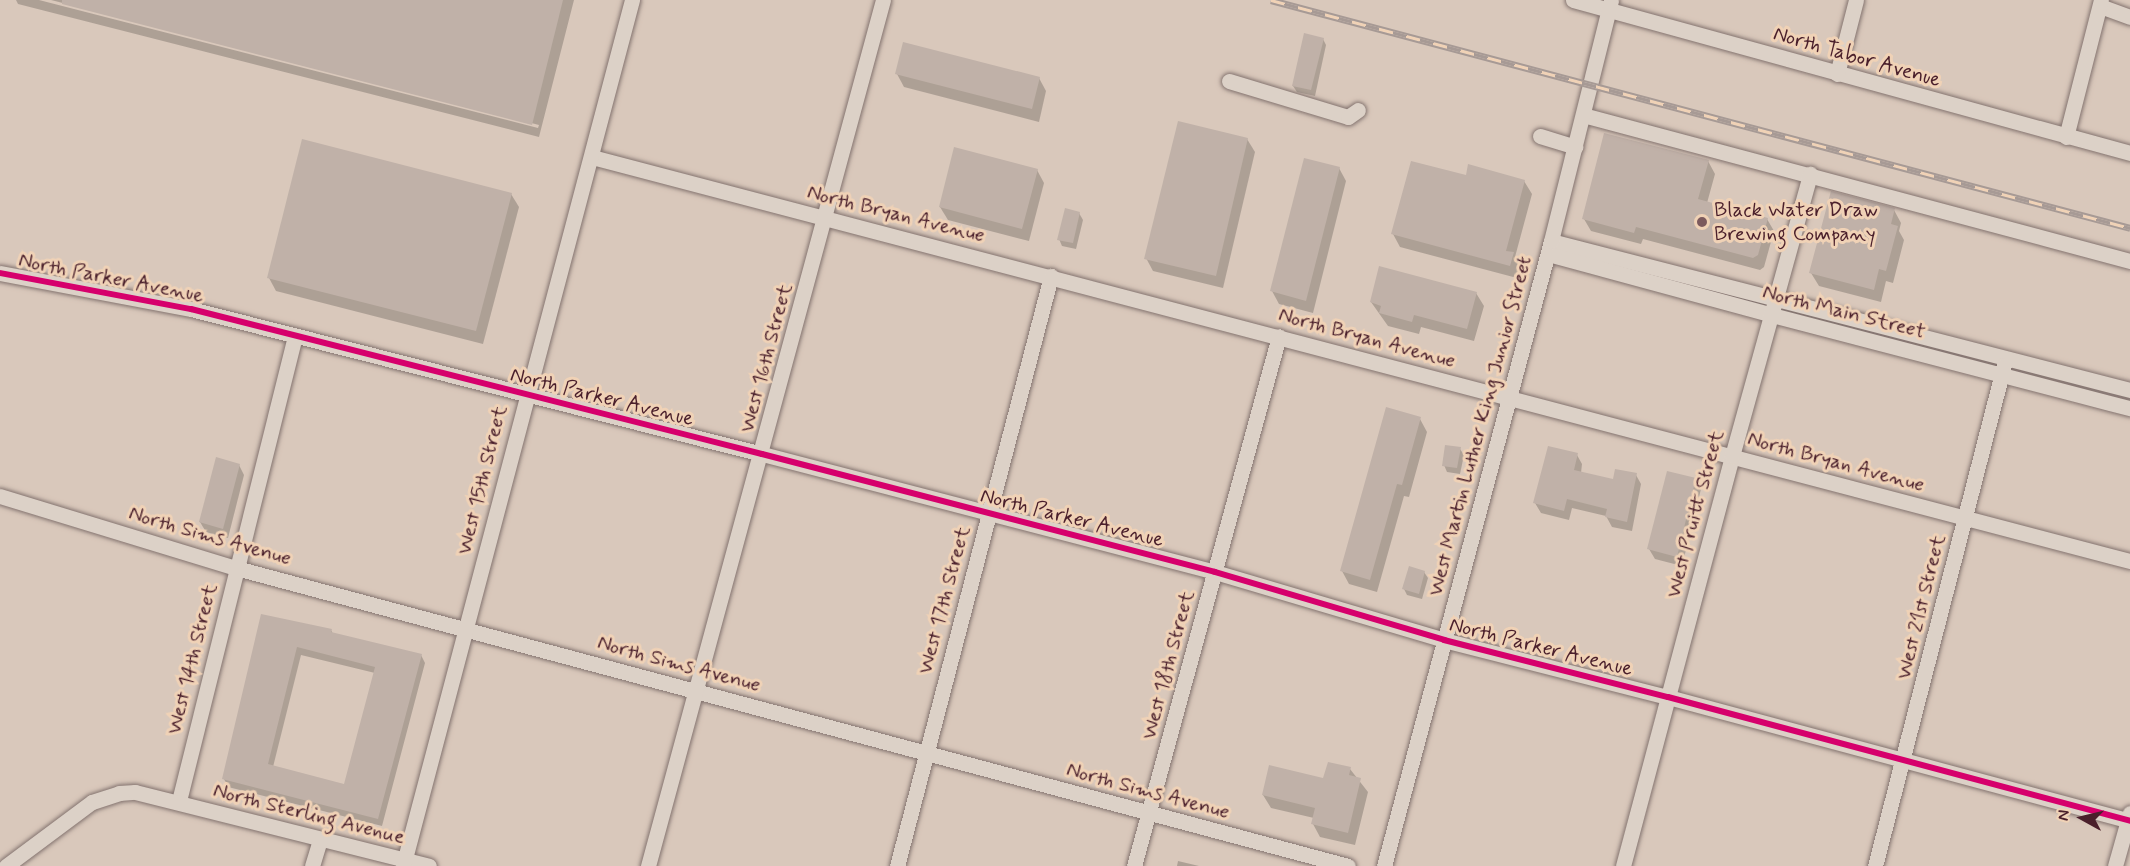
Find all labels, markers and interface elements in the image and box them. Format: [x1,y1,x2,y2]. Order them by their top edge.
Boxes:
street label: North Tabor Avenue [1769,21,1945,93]
street label: North Bryan Avenue [806,180,986,248]
place label: Black Water Draw Brewing Company [1714,197,1880,247]
marker: Black Water Draw Brewing Company [1695,215,1709,229]
street label: North Parker Avenue [17,248,205,308]
street label: West Martin Luther King Junior Street [1422,253,1538,599]
street label: North Main Street [1760,280,1928,344]
street label: West 16th Street [734,281,798,435]
street label: North Bryan Avenue [1277,303,1457,373]
street label: North Parker Avenue [509,362,695,432]
street label: West 15th Street [451,403,513,557]
street label: North Bryan Avenue [1746,427,1926,497]
street label: West Pruitt Street [1661,428,1729,600]
street label: North Parker Avenue [979,483,1165,553]
street label: North Sims Avenue [125,500,295,572]
street label: West 17th Street [912,523,976,677]
street label: West 21st Street [1891,532,1951,682]
street label: West 14th Street [161,581,223,737]
street label: West 18th Street [1136,588,1200,742]
street label: North Parker Avenue [1448,612,1634,682]
street label: North Sims Avenue [593,630,765,698]
street label: North Sims Avenue [1062,757,1234,825]
street label: North Sterling Avenue [210,778,408,850]
north arrow [2052,788,2112,848]
text: N [2053,809,2075,822]

